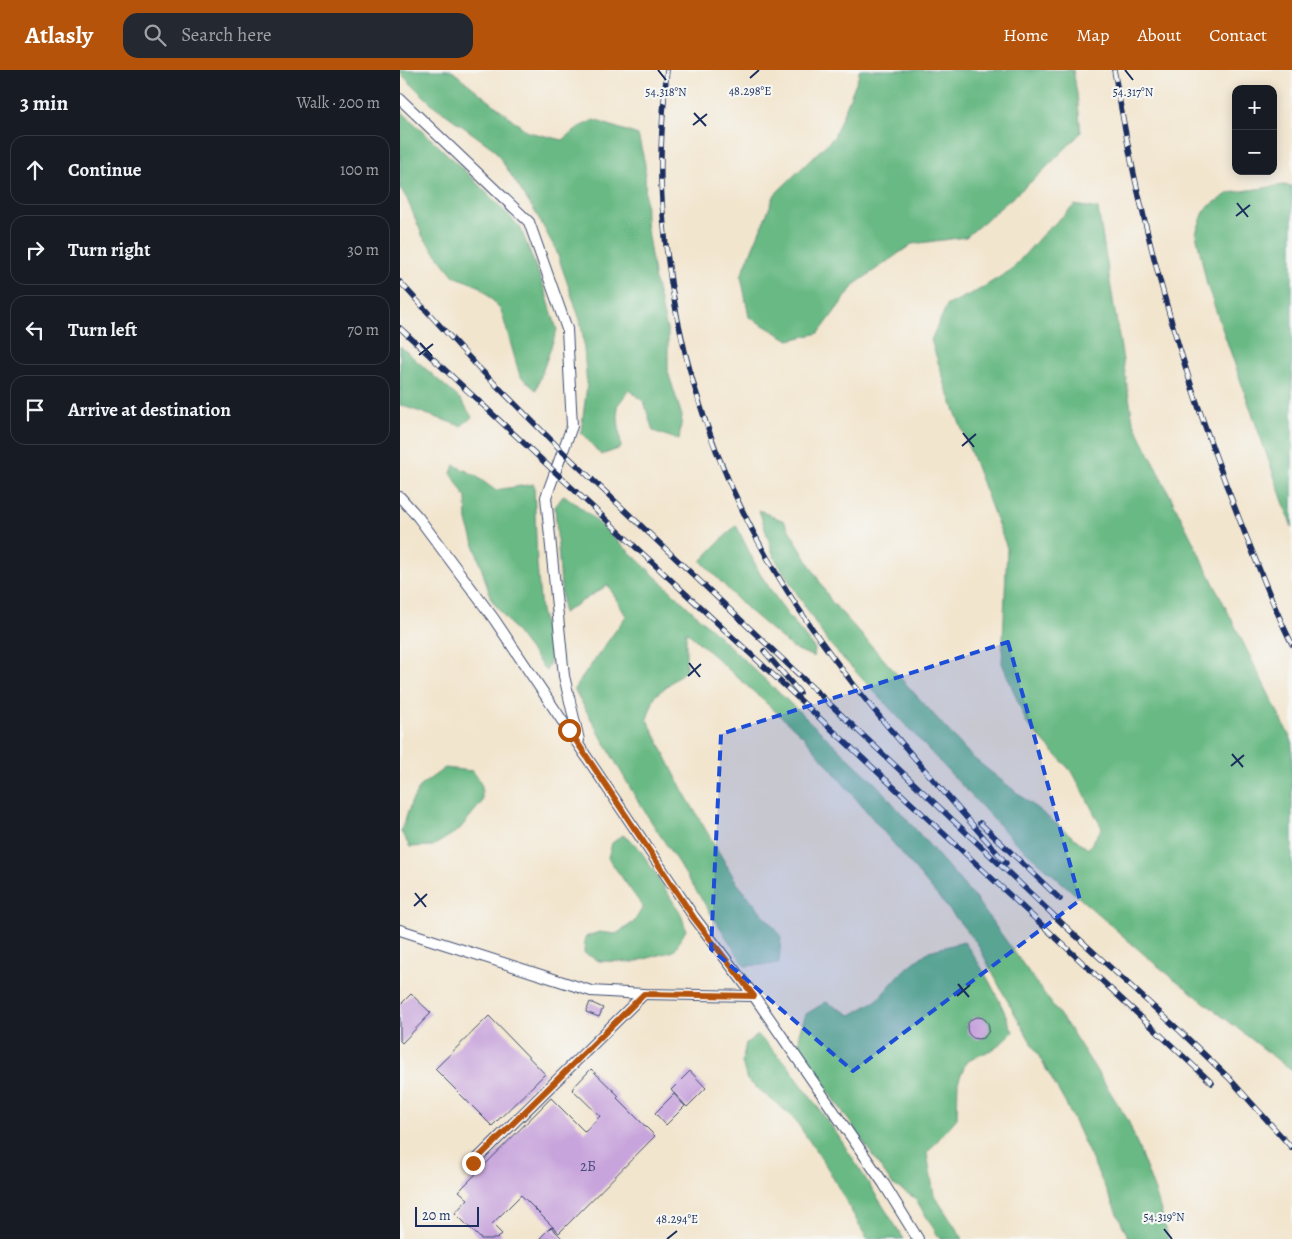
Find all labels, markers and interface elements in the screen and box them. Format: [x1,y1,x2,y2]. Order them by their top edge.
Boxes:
search box [123,13,473,58]
text: Atlasly [25,19,93,51]
icon: search [141,21,169,49]
text: Search here [181,22,272,48]
text: Home [1003,23,1048,47]
text: Map [1076,23,1109,47]
text: About [1137,23,1181,47]
text: Contact [1209,23,1267,47]
text: 48.298°E [729,83,771,99]
text: 54.318°N [645,84,687,100]
text: 54.317°N [1113,84,1154,100]
map controls [1232,85,1277,175]
button: + [1232,85,1277,130]
text: 3 min [20,89,68,117]
text: Walk · 200 m [296,92,380,114]
button: − [1232,130,1277,175]
icon: ahead [21,156,49,184]
text: Continue [68,157,142,183]
text: 100 m [340,159,379,181]
icon: right [21,236,49,264]
text: Turn right [68,237,150,263]
text: 30 m [347,239,379,261]
icon: left [21,316,49,344]
text: Turn left [68,317,137,343]
text: 70 m [347,319,379,341]
icon: arrive [21,396,49,424]
text: Arrive at destination [68,397,231,423]
route start [558,719,581,742]
route end [462,1152,485,1175]
house number: 2Б [580,1156,596,1176]
scale bar [415,1204,479,1227]
text: 20 m [422,1206,451,1225]
text: 54.319°N [1143,1209,1185,1225]
text: 48.294°E [656,1211,698,1227]

